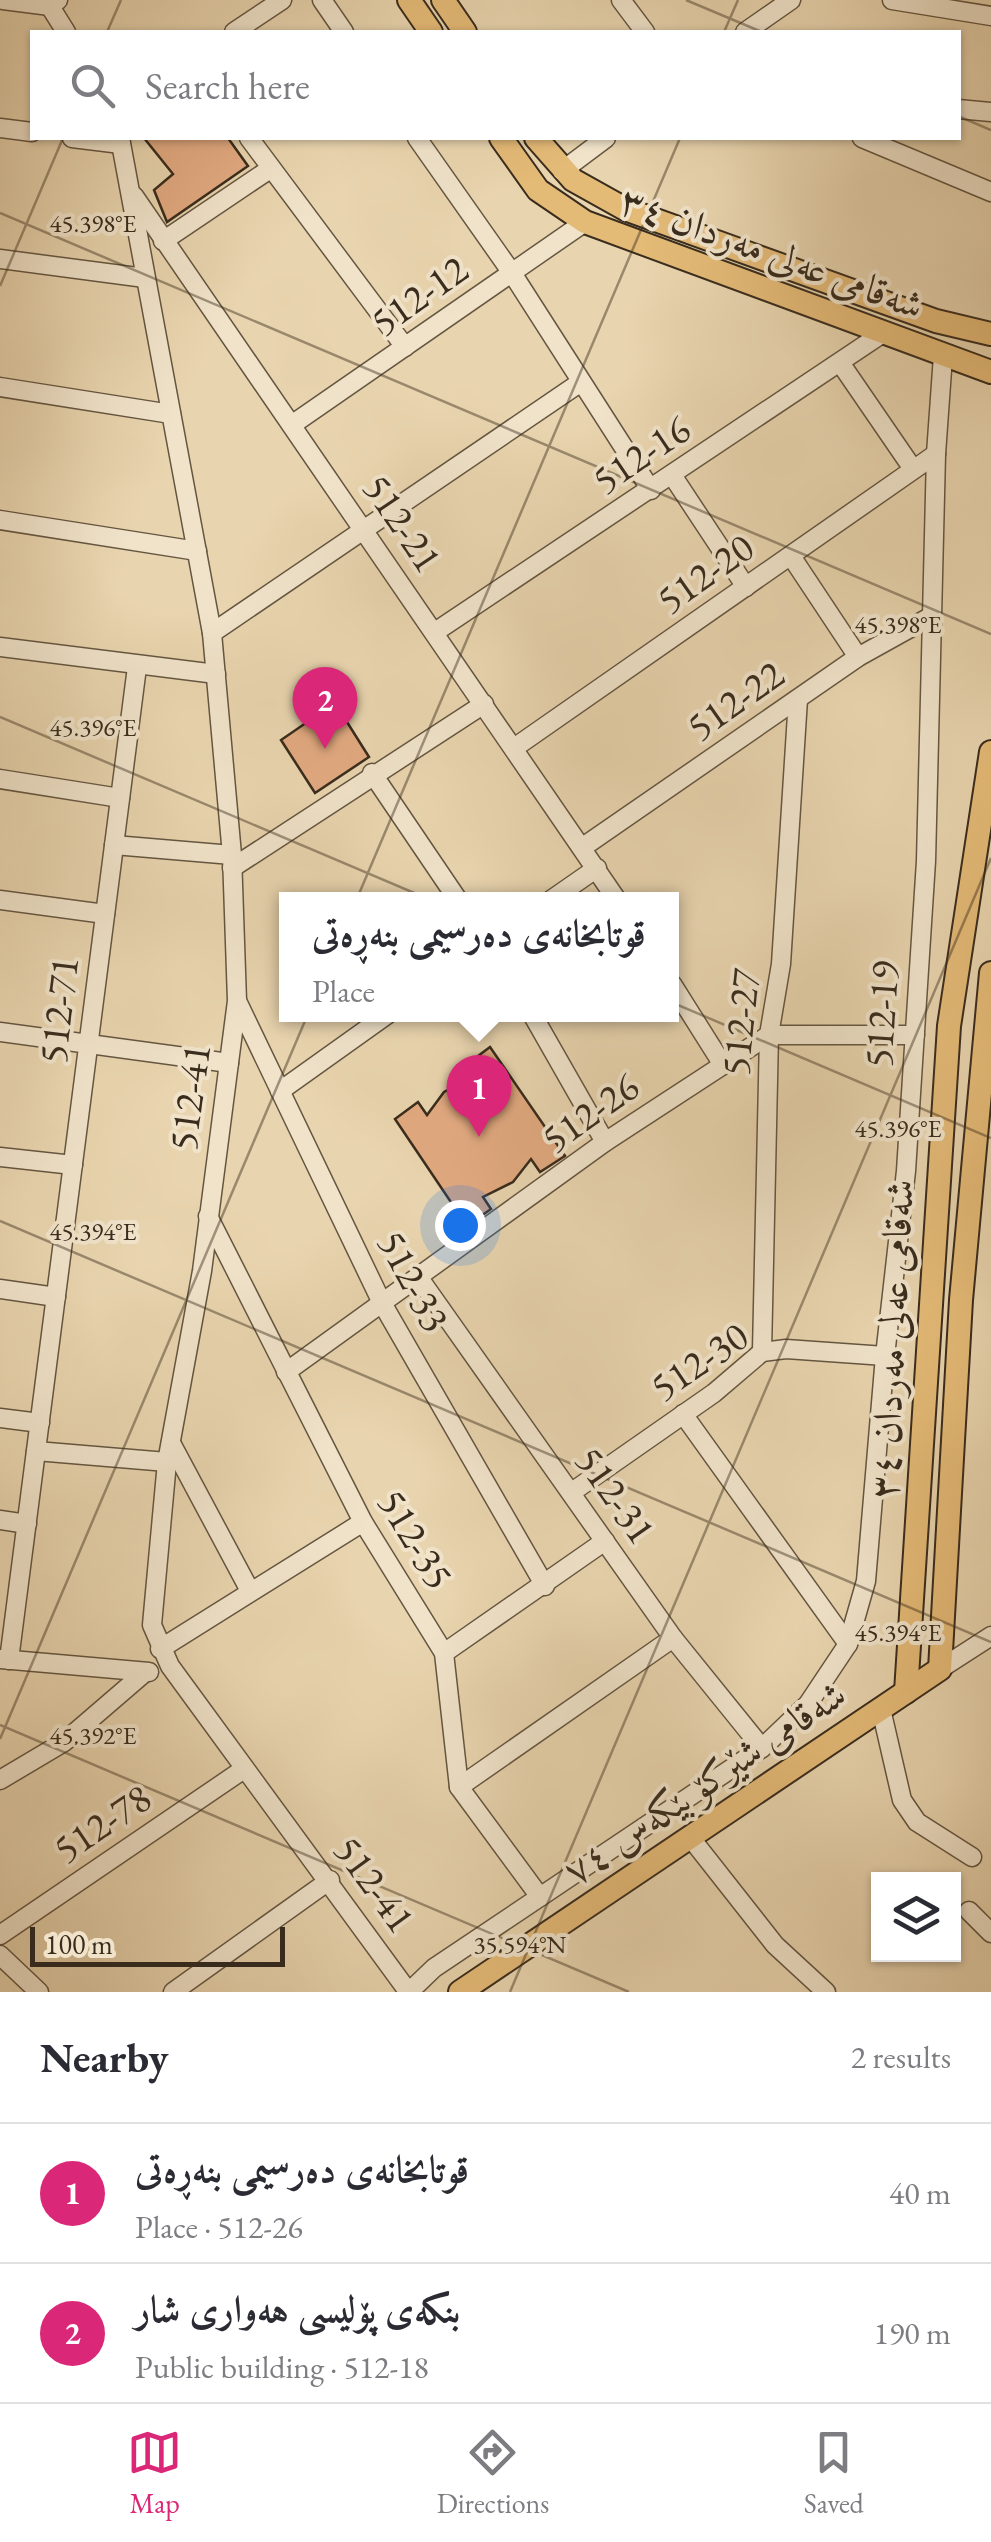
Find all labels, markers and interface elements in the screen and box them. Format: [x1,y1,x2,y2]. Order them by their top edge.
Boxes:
search box [30,30,961,140]
icon: search [65,58,120,113]
text: Search here [145,61,310,110]
street label: شەقامی عەلی مەردان ٣٤ [613,173,931,331]
text: 45.398°E [49,207,137,239]
street label: 512-12 [360,243,478,347]
street label: 512-16 [582,403,700,505]
street label: 512-21 [352,464,454,582]
street label: 512-20 [646,521,764,625]
text: 45.398°E [854,608,942,640]
street label: 512-22 [676,648,794,752]
pin: 2 [292,666,358,749]
text: 45.396°E [49,711,137,743]
popup [279,892,679,1022]
text: قوتابخانەی دەرسیمی بنەڕەتی [312,908,646,957]
street label: 512-71 [26,954,90,1066]
street label: 512-19 [851,959,911,1069]
street label: 512-27 [709,965,772,1078]
text: Place [312,970,375,1012]
street label: 512-41 [156,1040,222,1154]
pin: 1 [446,1054,512,1137]
street label: 512-26 [531,1060,649,1164]
text: 45.396°E [854,1112,942,1144]
street label: شەقامی عەلی مەردان ٣٤ [857,1178,925,1500]
your location [435,1200,486,1251]
text: 45.394°E [49,1215,137,1247]
street label: 512-33 [366,1222,462,1340]
street label: 512-30 [640,1310,758,1412]
street label: 512-31 [564,1436,668,1554]
street label: 512-35 [366,1480,466,1598]
text: 45.394°E [854,1616,942,1648]
street label: شەقامی شێرکۆ بێکەس ٧٤ [552,1668,856,1896]
text: 45.392°E [49,1719,137,1751]
street label: 512-78 [43,1772,161,1874]
street label: 512-41 [323,1825,427,1943]
map controls [871,1872,961,1962]
button: layers [871,1872,961,1962]
scale bar [30,1922,285,1966]
text: 100 m [45,1926,113,1962]
text: 35.594°N [474,1928,567,1960]
text: Nearby [40,2030,169,2085]
text: 2 results [851,2036,951,2078]
text: قوتابخانەی دەرسیمی بنەڕەتی [135,2144,469,2193]
text: 1 [64,2172,81,2214]
text: 40 m [889,2172,951,2214]
text: Place · 512-26 [135,2206,303,2248]
text: بنکەی پۆلیسی هەواری شار [135,2284,460,2333]
text: 2 [64,2312,81,2354]
text: 190 m [874,2312,951,2354]
text: Public building · 512-18 [135,2346,429,2388]
tab: Map [127,2425,182,2521]
tab: Directions [437,2425,549,2521]
tab: Saved [804,2425,864,2521]

